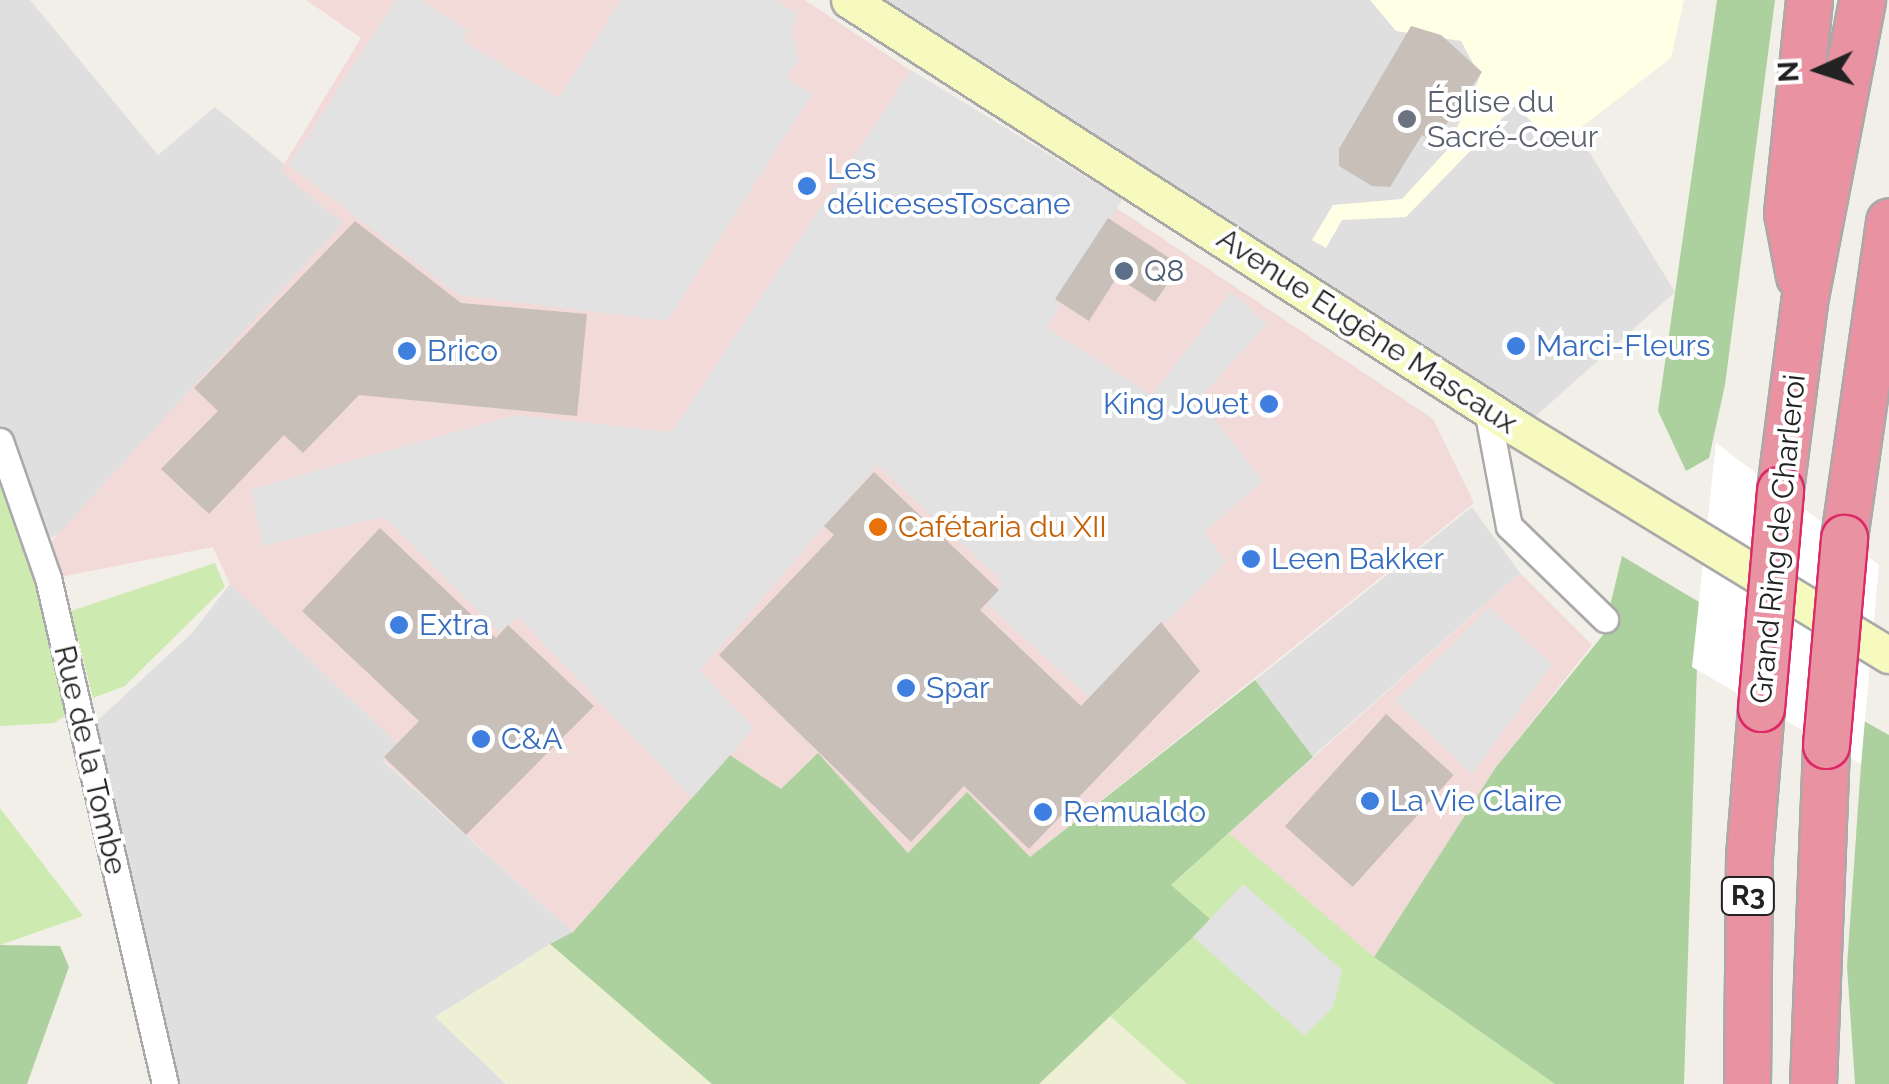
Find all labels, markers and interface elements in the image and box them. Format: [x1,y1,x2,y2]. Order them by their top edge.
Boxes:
north arrow [1769,20,1869,120]
text: N [1772,60,1806,83]
place label: Église du Sacré-Cœur [1427,84,1598,154]
marker: Église du Sacré-Cœur [1396,108,1418,130]
place label: Les délicesesToscane [827,151,1071,222]
marker: Les délicesesToscane [796,175,818,197]
street label: Avenue Eugène Mascaux [1210,221,1524,441]
place label: Q8 [1144,253,1184,289]
marker: Q8 [1113,260,1135,282]
place label: Marci-Fleurs [1536,328,1711,364]
place label: Brico [427,333,498,369]
marker: Marci-Fleurs [1505,335,1527,357]
marker: Brico [396,340,418,362]
street label: Grand Ring de Charleroi [1743,373,1813,705]
place label: King Jouet [1102,386,1249,422]
marker: King Jouet [1258,393,1280,415]
place label: Cafétaria du XII [898,509,1107,545]
marker: Cafétaria du XII [867,516,889,538]
place label: Leen Bakker [1271,541,1444,577]
marker: Leen Bakker [1240,548,1262,570]
place label: Extra [419,607,489,643]
marker: Extra [388,614,410,636]
street label: Rue de la Tombe [46,641,134,879]
place label: Spar [926,670,990,706]
marker: Spar [895,677,917,699]
place label: C&A [501,721,562,757]
marker: C&A [470,728,492,750]
place label: La Vie Claire [1390,783,1563,819]
marker: La Vie Claire [1359,790,1381,812]
place label: Remualdo [1063,794,1206,830]
marker: Remualdo [1032,801,1054,823]
road number: R3 [1720,873,1776,919]

